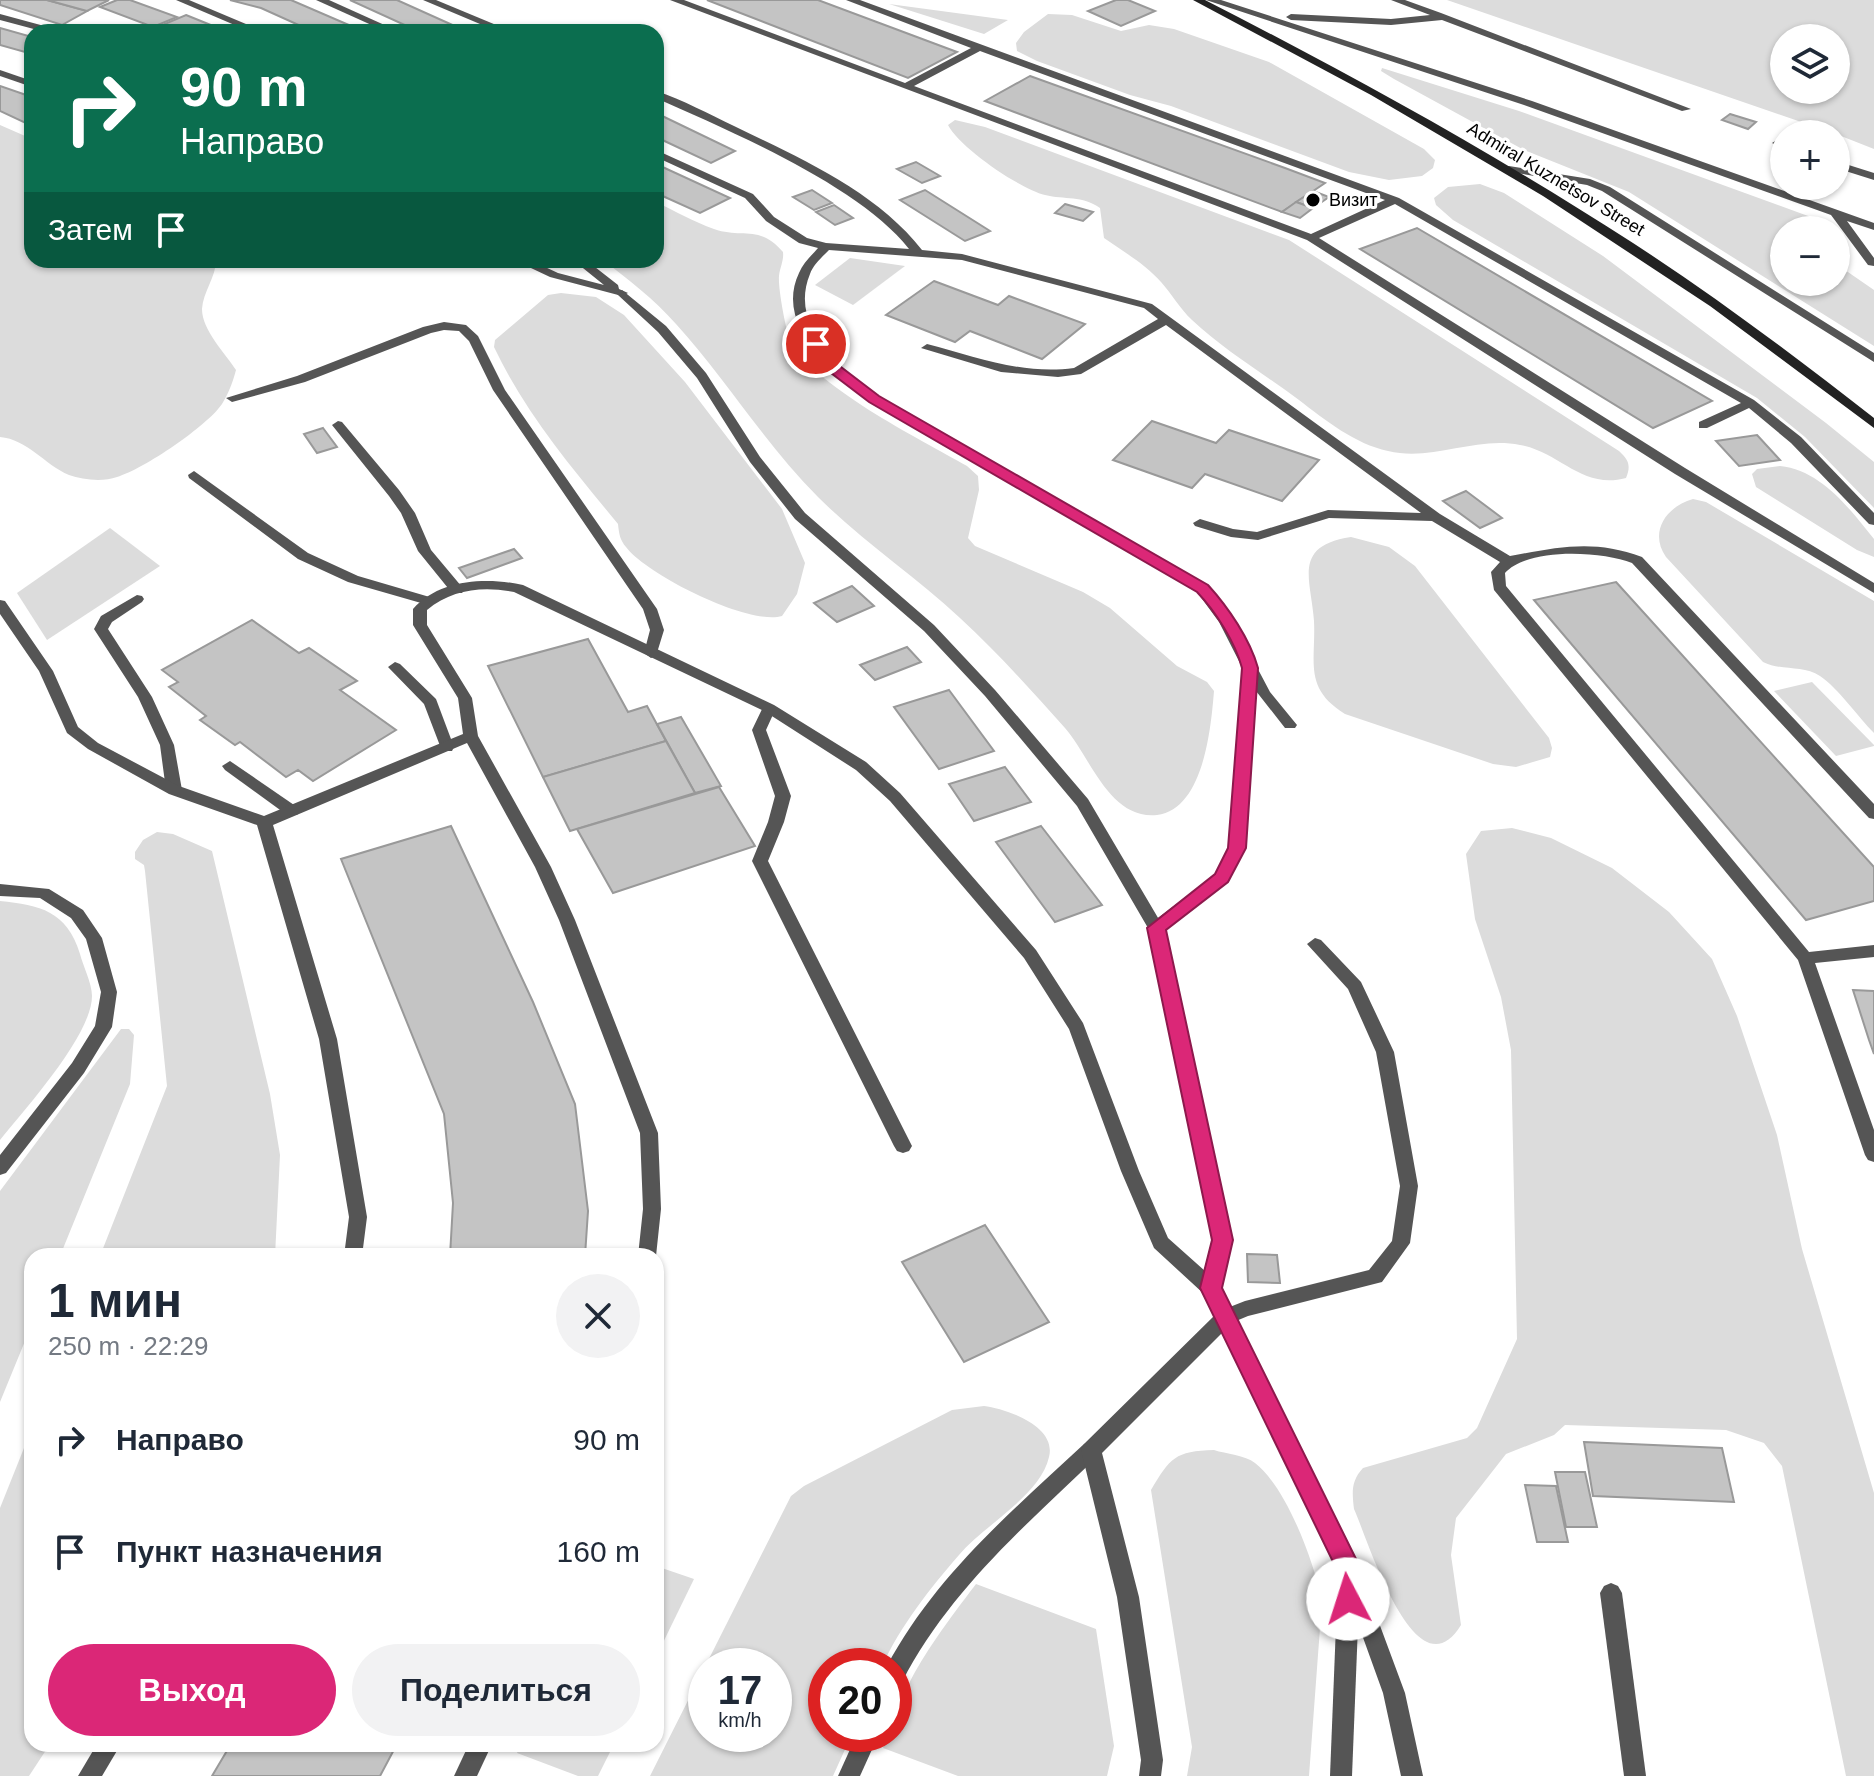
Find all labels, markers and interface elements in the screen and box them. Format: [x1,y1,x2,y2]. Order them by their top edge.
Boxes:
map controls [1770,24,1850,296]
button: layers [1770,24,1850,104]
text: 90 m [180,55,308,118]
icon: right [48,56,152,160]
street label: Admiral Kuznetsov Street [1464,118,1648,240]
button: + [1770,120,1850,200]
text: Направо [180,121,324,162]
place label: Визит [1329,190,1378,210]
marker: Визит [1304,191,1322,209]
icon: arrive [149,208,193,252]
text: Затем [48,213,133,246]
button: − [1770,216,1850,296]
pin [782,310,850,378]
icon: arrive [794,322,838,366]
text: 1 мин [48,1274,182,1327]
button: close [556,1274,640,1358]
text: 250 m · 22:29 [48,1331,208,1361]
icon: right [48,1418,92,1462]
text: Направо [116,1423,244,1456]
text: 90 m [573,1423,640,1456]
icon: arrive [48,1530,92,1574]
text: Пункт назначения [116,1535,383,1568]
text: 160 m [557,1535,640,1568]
position arrow [1306,1557,1390,1641]
button: Выход [48,1644,336,1736]
button: Поделиться [352,1644,640,1736]
speed limit sign: 20 [808,1648,912,1752]
text: 17 [718,1668,762,1712]
text: km/h [718,1709,762,1731]

